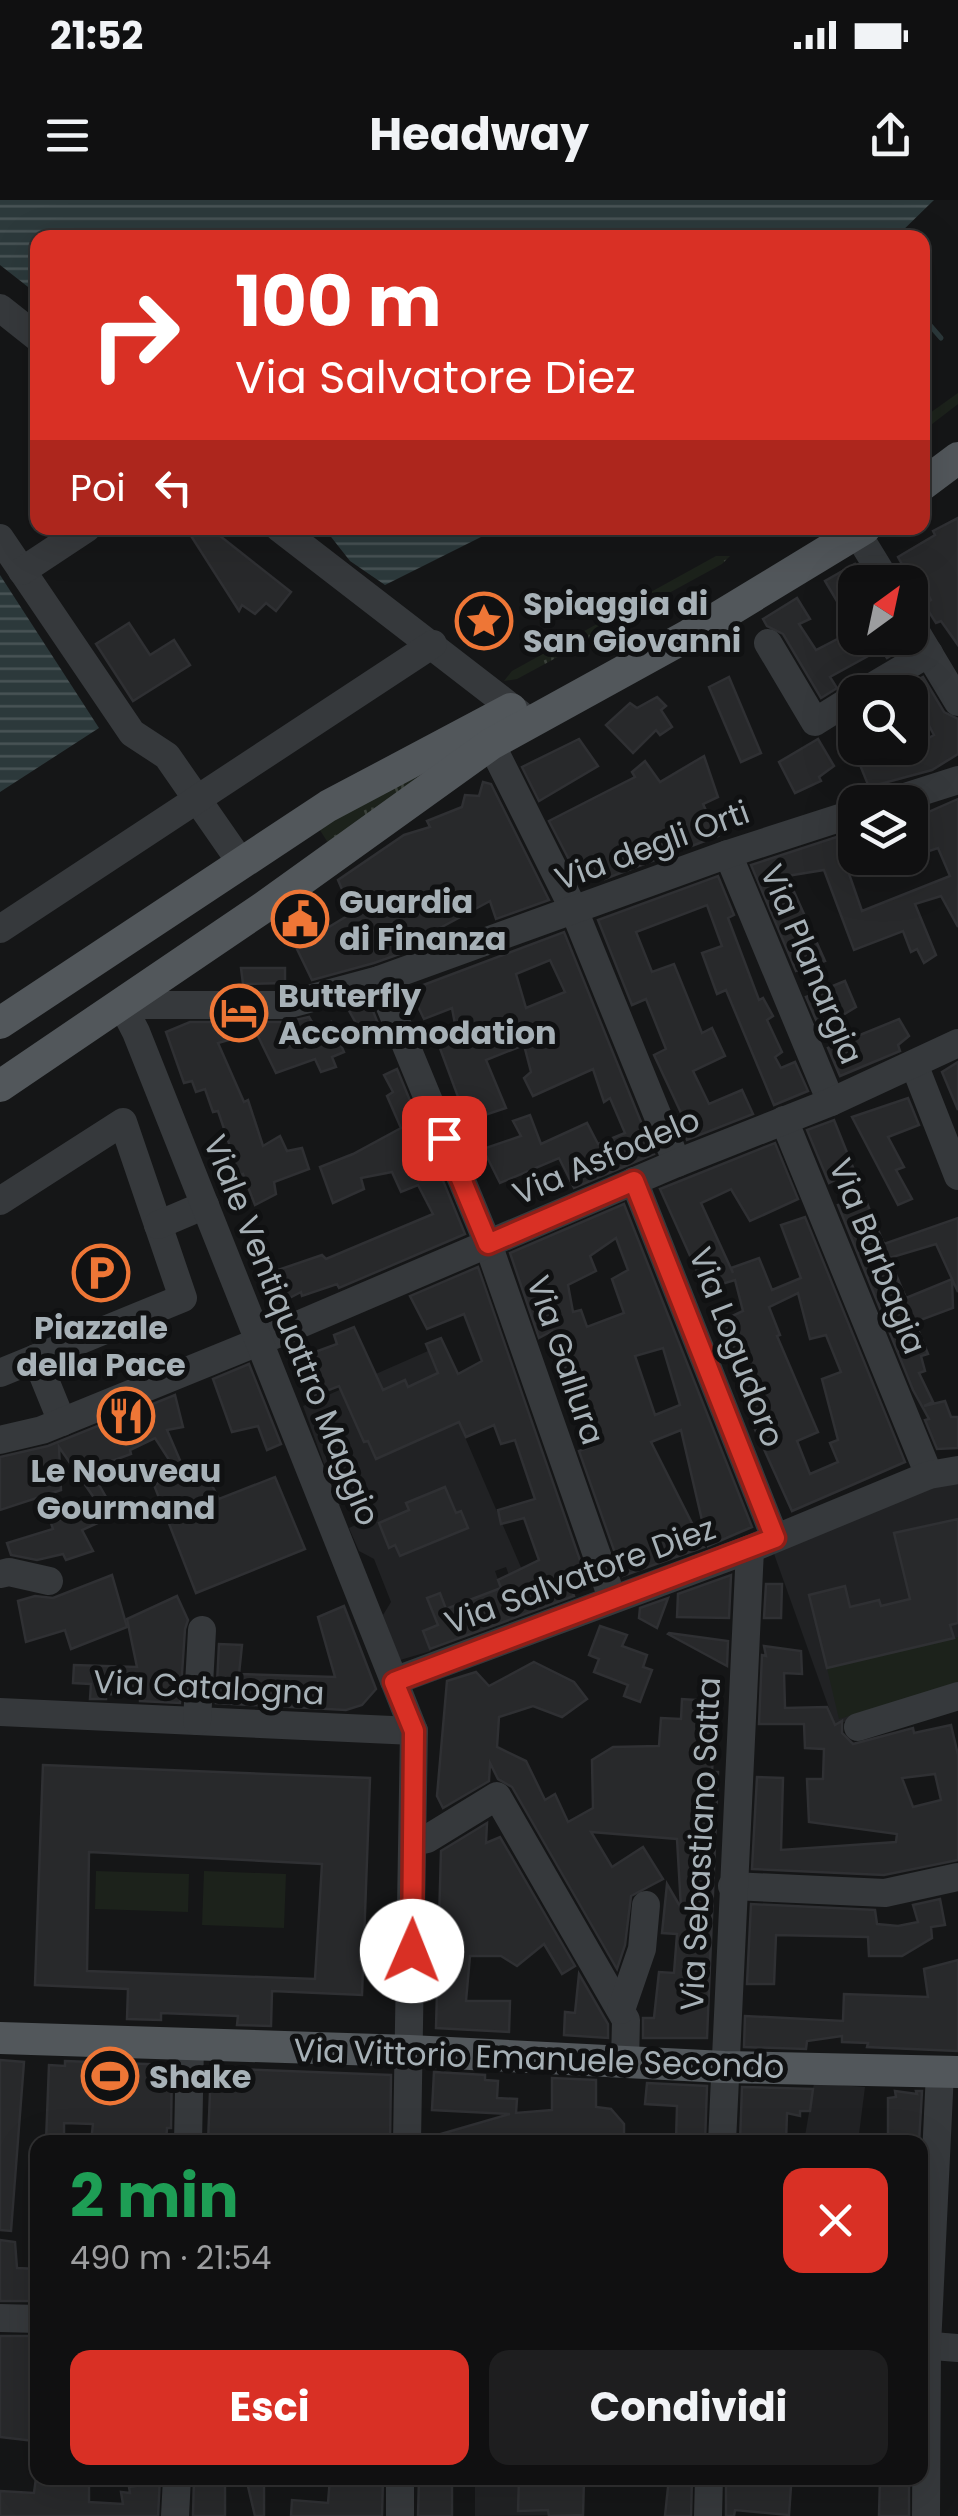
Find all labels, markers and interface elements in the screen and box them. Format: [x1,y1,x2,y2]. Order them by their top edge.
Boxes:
text: 21:52 [50,9,143,62]
text: Headway [369,103,589,166]
icon: menu [40,108,95,163]
icon: share [863,108,918,163]
text: 100 m [235,252,442,351]
icon: right [70,270,200,400]
text: Via Salvatore Diez [235,346,636,409]
icon: left [146,460,201,515]
text: Poi [70,461,126,514]
north arrow [838,565,928,655]
map controls [838,565,928,875]
place label: Spiaggia di San Giovanni [523,581,741,663]
place icon: Spiaggia di San Giovanni [454,591,514,651]
button: search [838,675,928,765]
button: layers [838,785,928,875]
street label: Via degli Orti [549,789,755,901]
street label: Via Planargia [750,857,874,1071]
place label: Guardia di Finanza [339,879,506,961]
public building icon: Guardia di Finanza [270,889,330,949]
place label: Butterfly Accommodation [278,973,557,1055]
hotel icon: Butterfly Accommodation [209,983,269,1043]
pin [402,1096,487,1181]
street label: Via Asfodelo [506,1096,706,1216]
icon: arrive [417,1111,472,1166]
street label: Viale Ventiquattro Maggio [193,1128,391,1532]
street label: Via Barbagia [818,1151,938,1361]
street label: Via Logudoro [678,1241,796,1453]
parking icon: Piazzale della Pace [71,1243,131,1303]
street label: Via Gallura [516,1269,616,1451]
place label: Piazzale della Pace [16,1305,186,1387]
restaurant icon: Le Nouveau Gourmand [96,1386,156,1446]
place label: Le Nouveau Gourmand [31,1448,221,1530]
street label: Via Salvatore Diez [438,1505,722,1645]
street label: Via Catalogna [92,1658,326,1716]
street label: Via Sebastiano Satta [669,1676,731,2012]
position arrow [360,1899,464,2003]
street label: Via Vittorio Emanuele Secondo [293,2027,785,2089]
sports icon: Shake [80,2046,140,2106]
place label: Shake [149,2054,251,2099]
text: 2 min [70,2154,239,2238]
button: close [783,2168,888,2273]
text: 490 m · 21:54 [70,2235,271,2280]
button: Esci [70,2350,469,2465]
button: Condividi [489,2350,888,2465]

